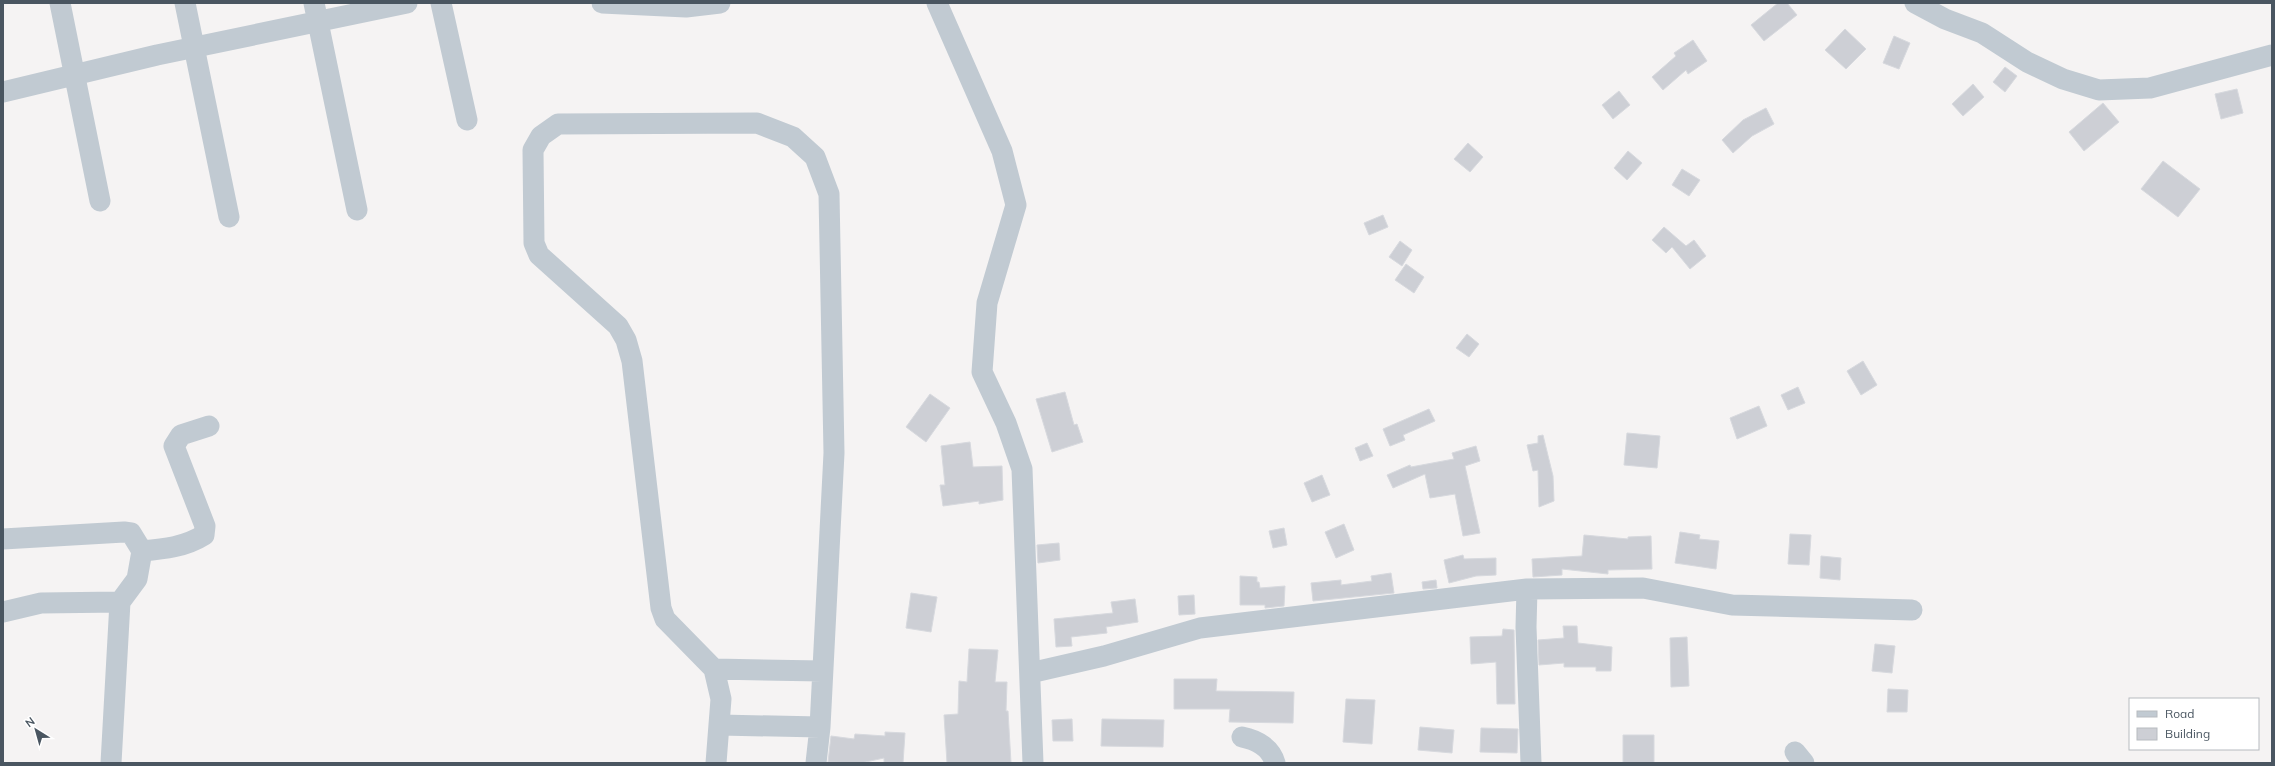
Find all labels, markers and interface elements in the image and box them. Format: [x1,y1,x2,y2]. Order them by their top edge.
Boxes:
legend [2129,698,2259,750]
text: Road [2165,706,2194,721]
north arrow [16,710,56,750]
text: N [22,714,38,730]
text: Building [2165,726,2210,741]

